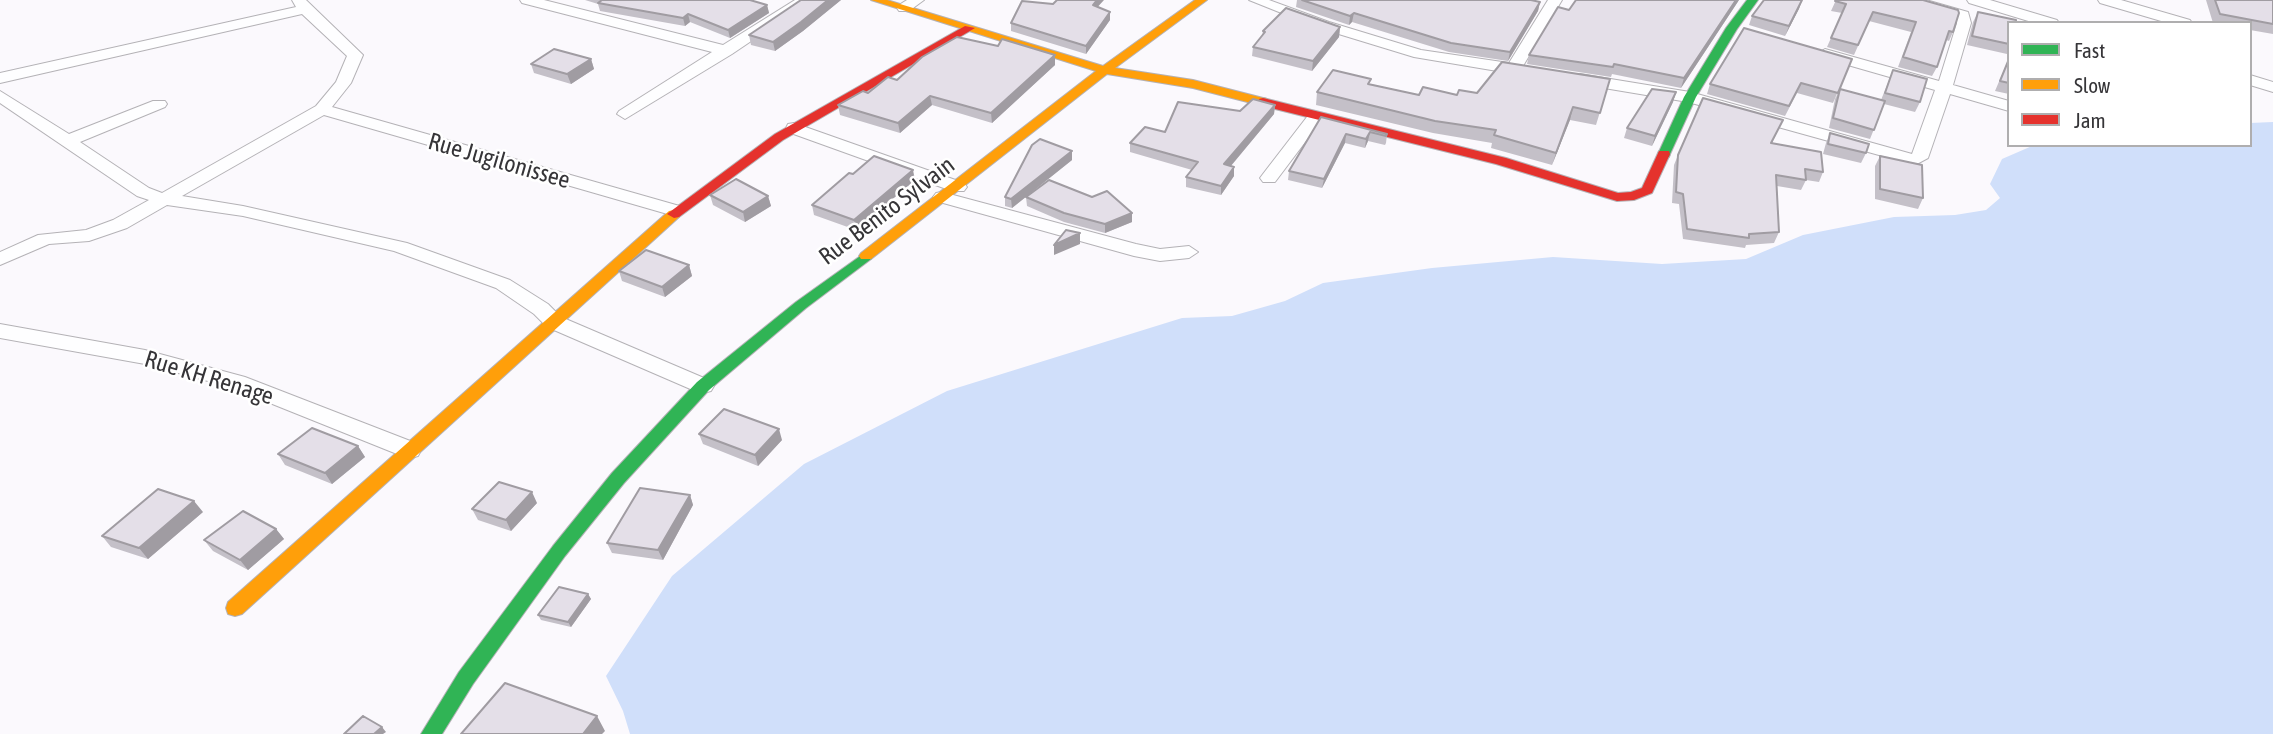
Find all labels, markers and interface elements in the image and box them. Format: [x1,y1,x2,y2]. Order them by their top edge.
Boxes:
legend [2007,21,2252,147]
text: Fast [2074,38,2105,62]
text: Slow [2074,73,2110,97]
text: Jam [2074,108,2106,132]
street label: Rue Jugilonissee [425,127,573,195]
street label: Rue Benito Sylvain [814,151,960,271]
street label: Rue KH Renage [141,345,277,411]

